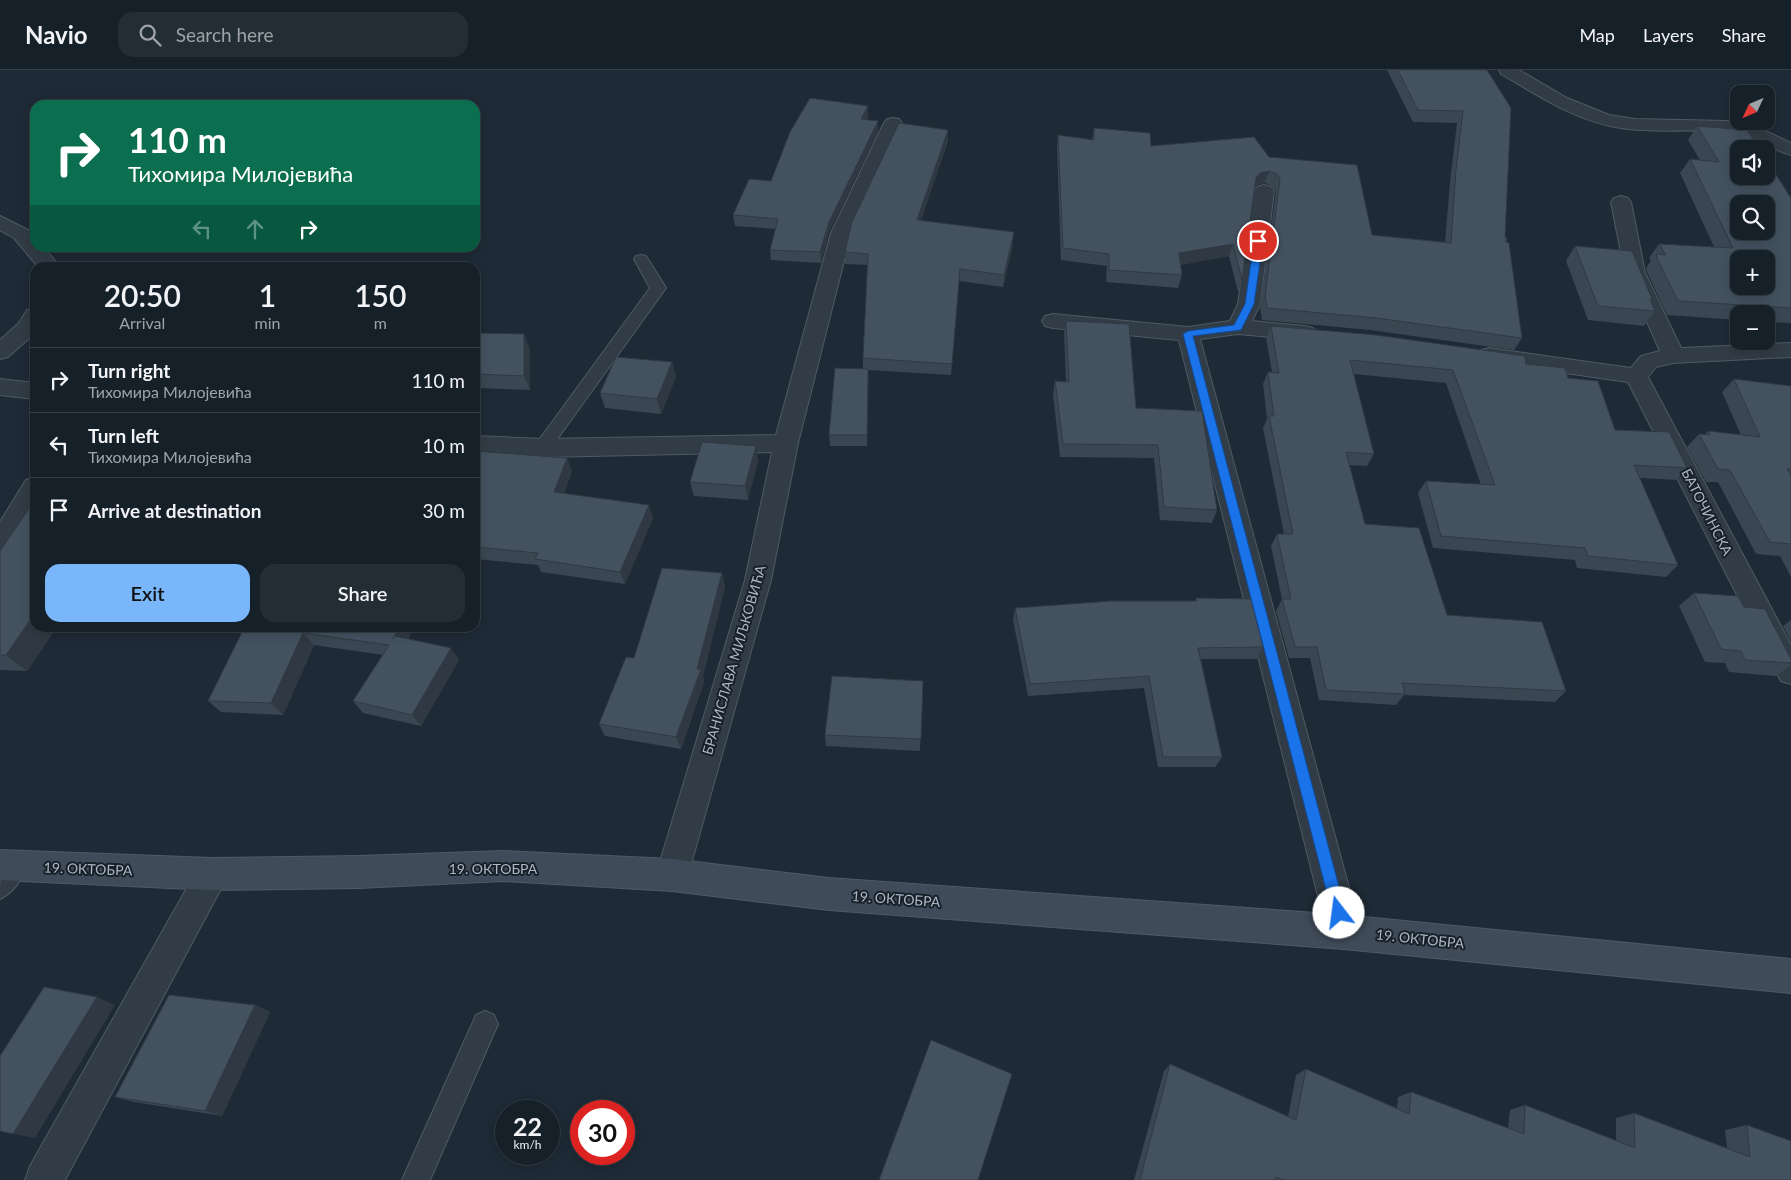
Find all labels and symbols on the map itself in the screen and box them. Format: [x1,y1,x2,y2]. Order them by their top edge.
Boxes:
north arrow [1730,85,1775,130]
pin [1237,220,1279,262]
street label: БАТОЧИНСКА [1678,466,1737,558]
street label: БРАНИСЛАВА МИЉКОВИЋА [698,563,769,757]
street label: 19. ОКТОБРА [43,858,133,879]
street label: 19. ОКТОБРА [449,860,538,877]
position arrow [1312,886,1364,938]
street label: 19. ОКТОБРА [851,887,941,910]
street label: 19. ОКТОБРА [1375,925,1466,952]
speed limit sign: 30 [570,1100,635,1165]

